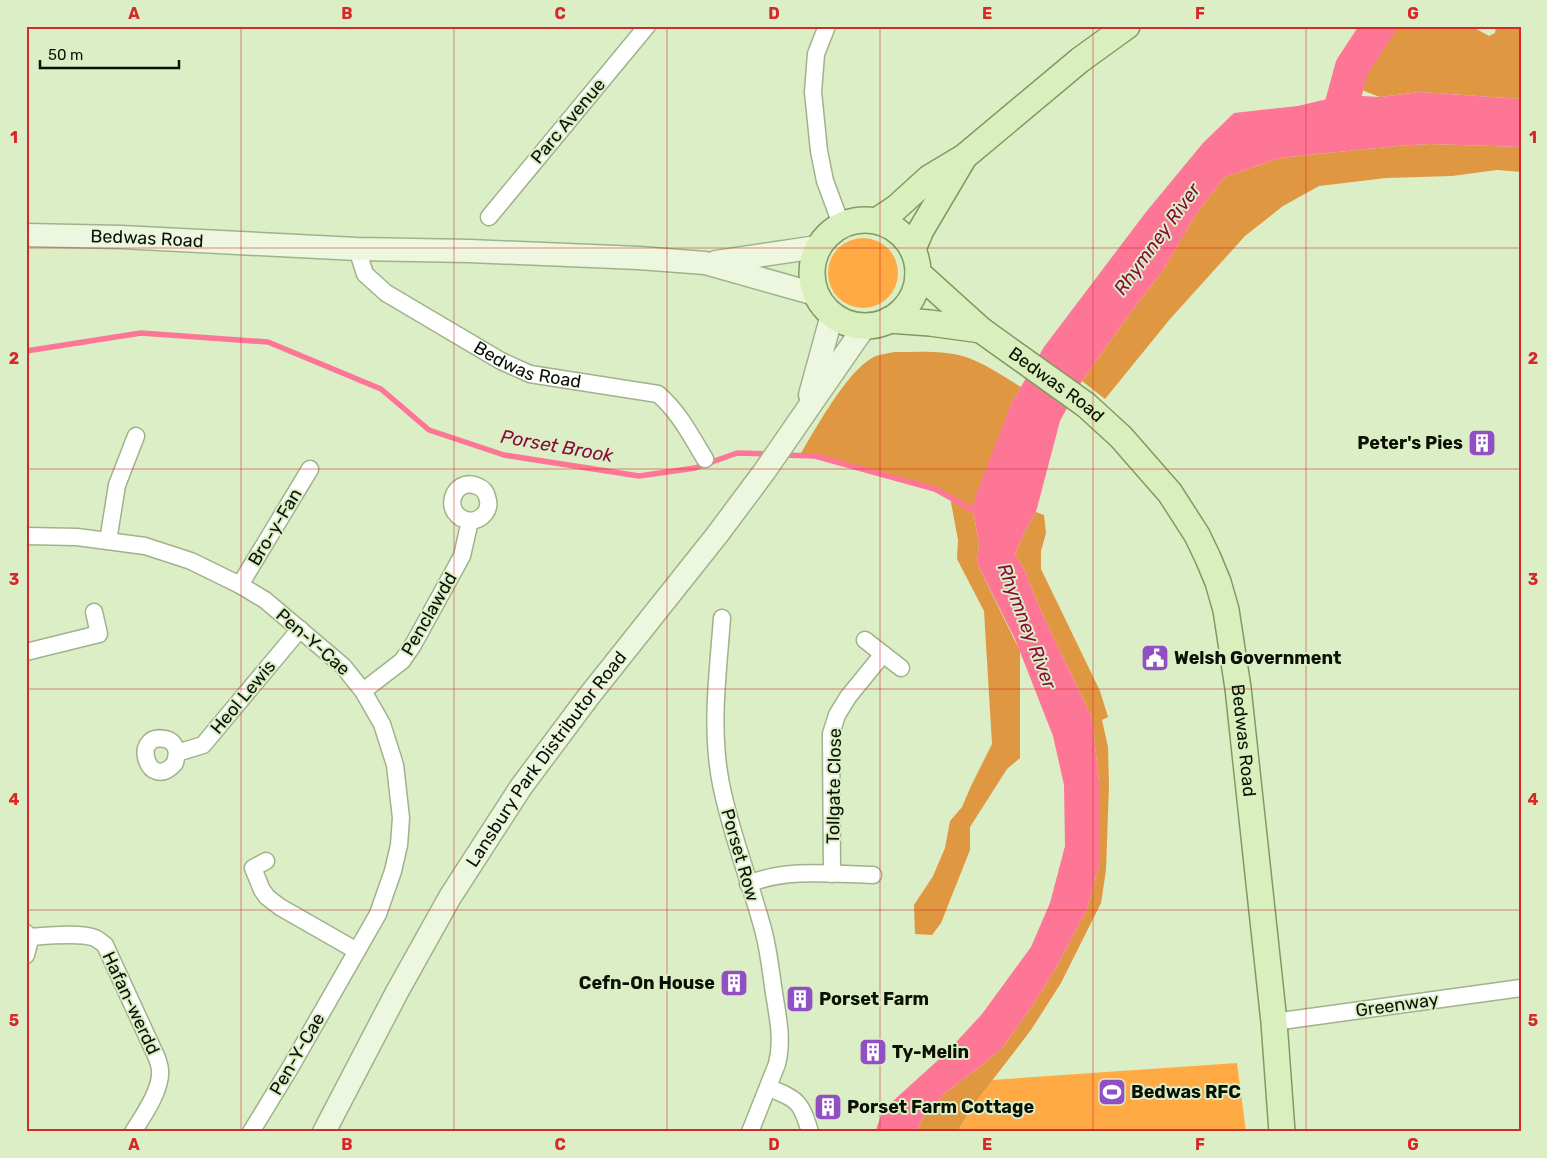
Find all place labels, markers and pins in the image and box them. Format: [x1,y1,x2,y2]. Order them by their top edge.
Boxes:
building icon: Peter's Pies [1467,428,1497,458]
place label: Peter's Pies [1357,432,1463,454]
public building icon: Welsh Government [1140,643,1170,673]
place label: Welsh Government [1174,647,1341,669]
building icon: Cefn-On House [719,968,749,998]
place label: Cefn-On House [579,972,715,994]
building icon: Porset Farm [785,984,815,1014]
place label: Porset Farm [819,988,929,1010]
building icon: Ty-Melin [858,1037,888,1067]
place label: Ty-Melin [892,1041,969,1063]
sports icon: Bedwas RFC [1097,1077,1127,1107]
place label: Bedwas RFC [1131,1081,1241,1103]
building icon: Porset Farm Cottage [813,1092,843,1122]
place label: Porset Farm Cottage [847,1096,1034,1118]

